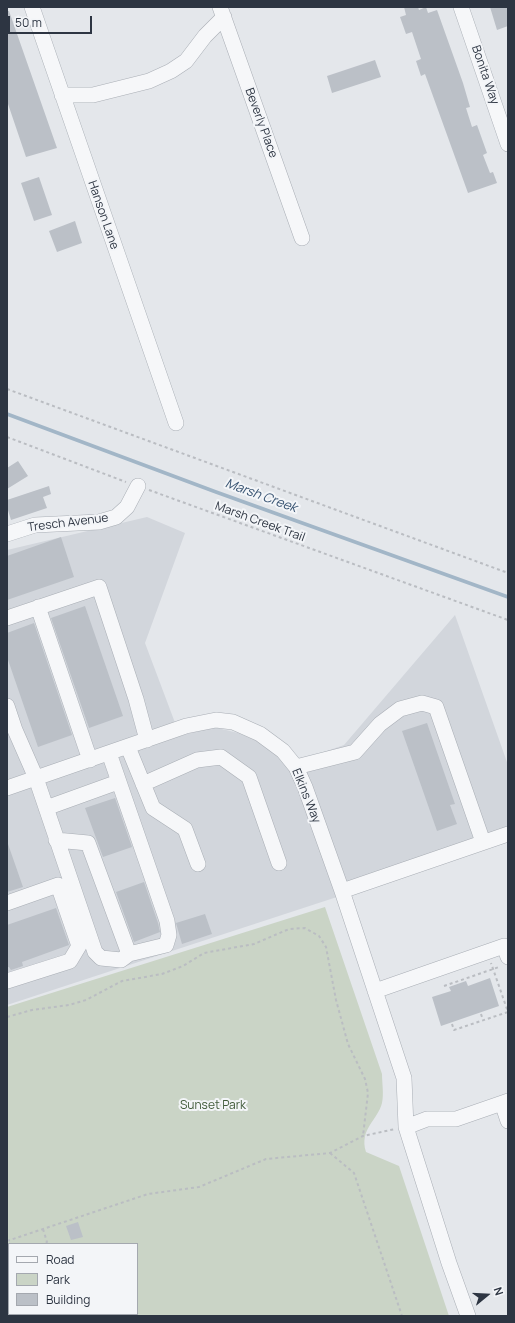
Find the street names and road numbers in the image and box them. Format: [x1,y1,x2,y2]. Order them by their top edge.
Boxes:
street label: Bonita Way [468,44,502,106]
street label: Beverly Place [242,86,280,160]
street label: Hanson Lane [84,179,122,251]
street label: Marsh Creek Trail [213,499,307,545]
street label: Tresch Avenue [27,511,109,535]
street label: Elkins Way [289,767,323,825]

